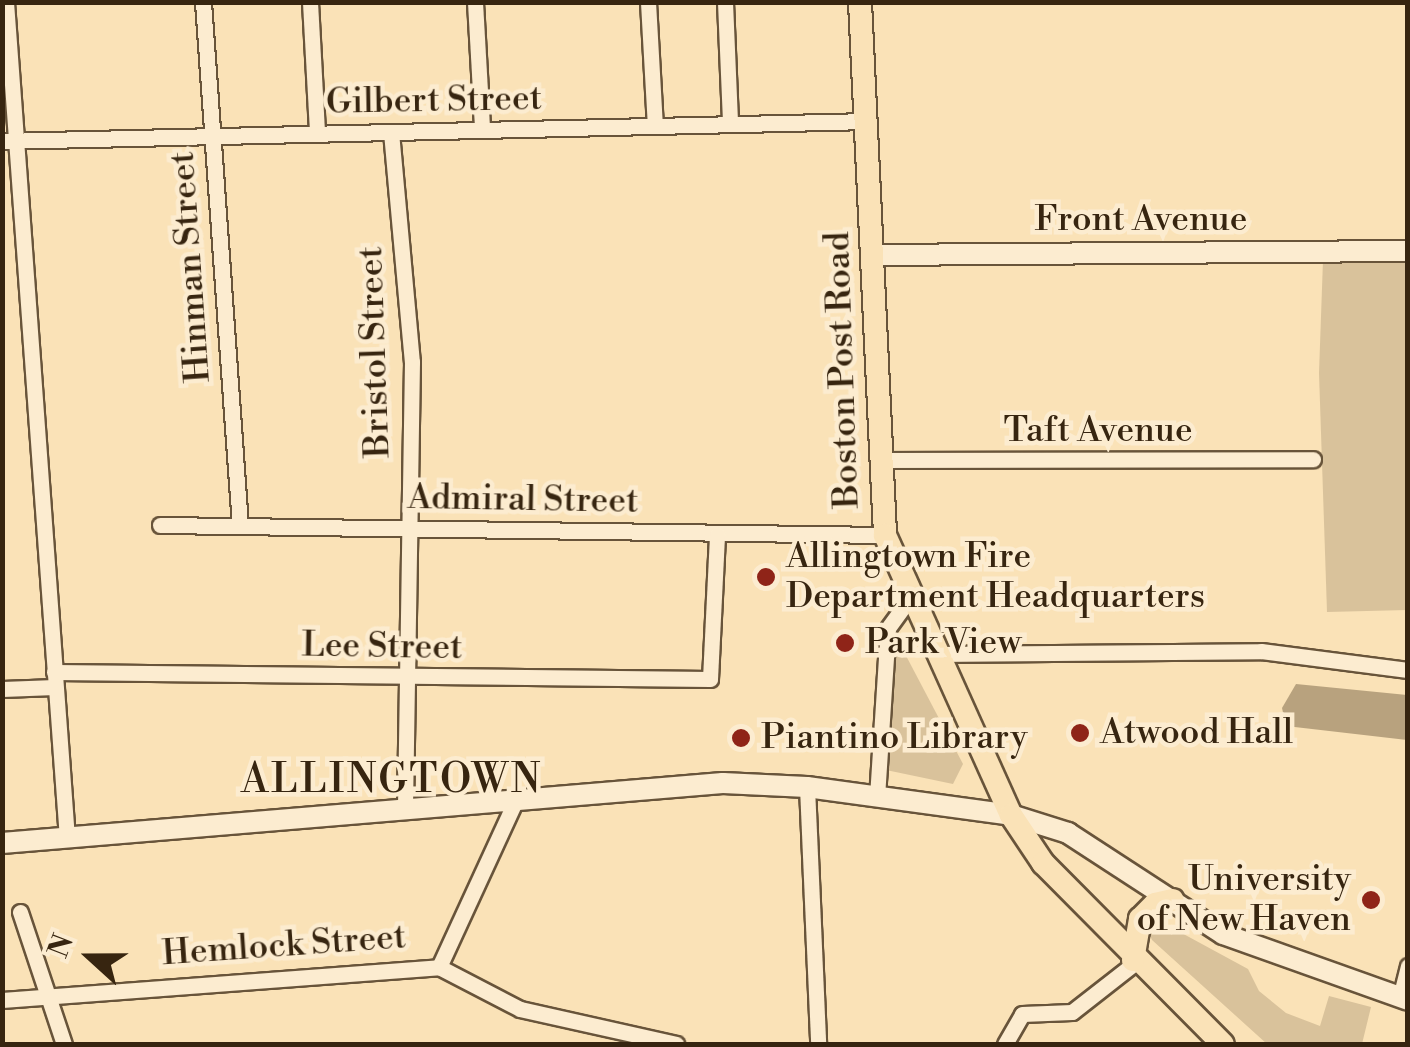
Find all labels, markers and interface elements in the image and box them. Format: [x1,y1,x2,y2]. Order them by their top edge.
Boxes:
street label: Gilbert Street [326,78,542,124]
street label: Hinman Street [162,150,220,384]
street label: Front Avenue [1035,199,1247,241]
street label: Boston Post Road [817,231,869,509]
street label: Bristol Street [350,245,400,459]
street label: Taft Avenue [1003,410,1193,452]
street label: Admiral Street [407,477,639,523]
place label: Allingtown Fire Department Headquarters [786,536,1205,618]
marker: Allingtown Fire Department Headquarters [755,566,777,588]
place label: Park View [865,622,1021,664]
street label: Lee Street [301,625,463,669]
marker: Park View [834,632,856,654]
place label: Atwood Hall [1100,712,1293,754]
place label: Piantino Library [761,717,1027,759]
marker: Atwood Hall [1069,722,1091,744]
marker: Piantino Library [730,727,752,749]
district label: ALLINGTOWN [241,756,543,804]
place label: University of New Haven [1137,859,1351,941]
marker: University of New Haven [1360,889,1382,911]
north arrow [40,907,140,1007]
street label: Hemlock Street [161,917,407,975]
text: N [41,929,82,963]

